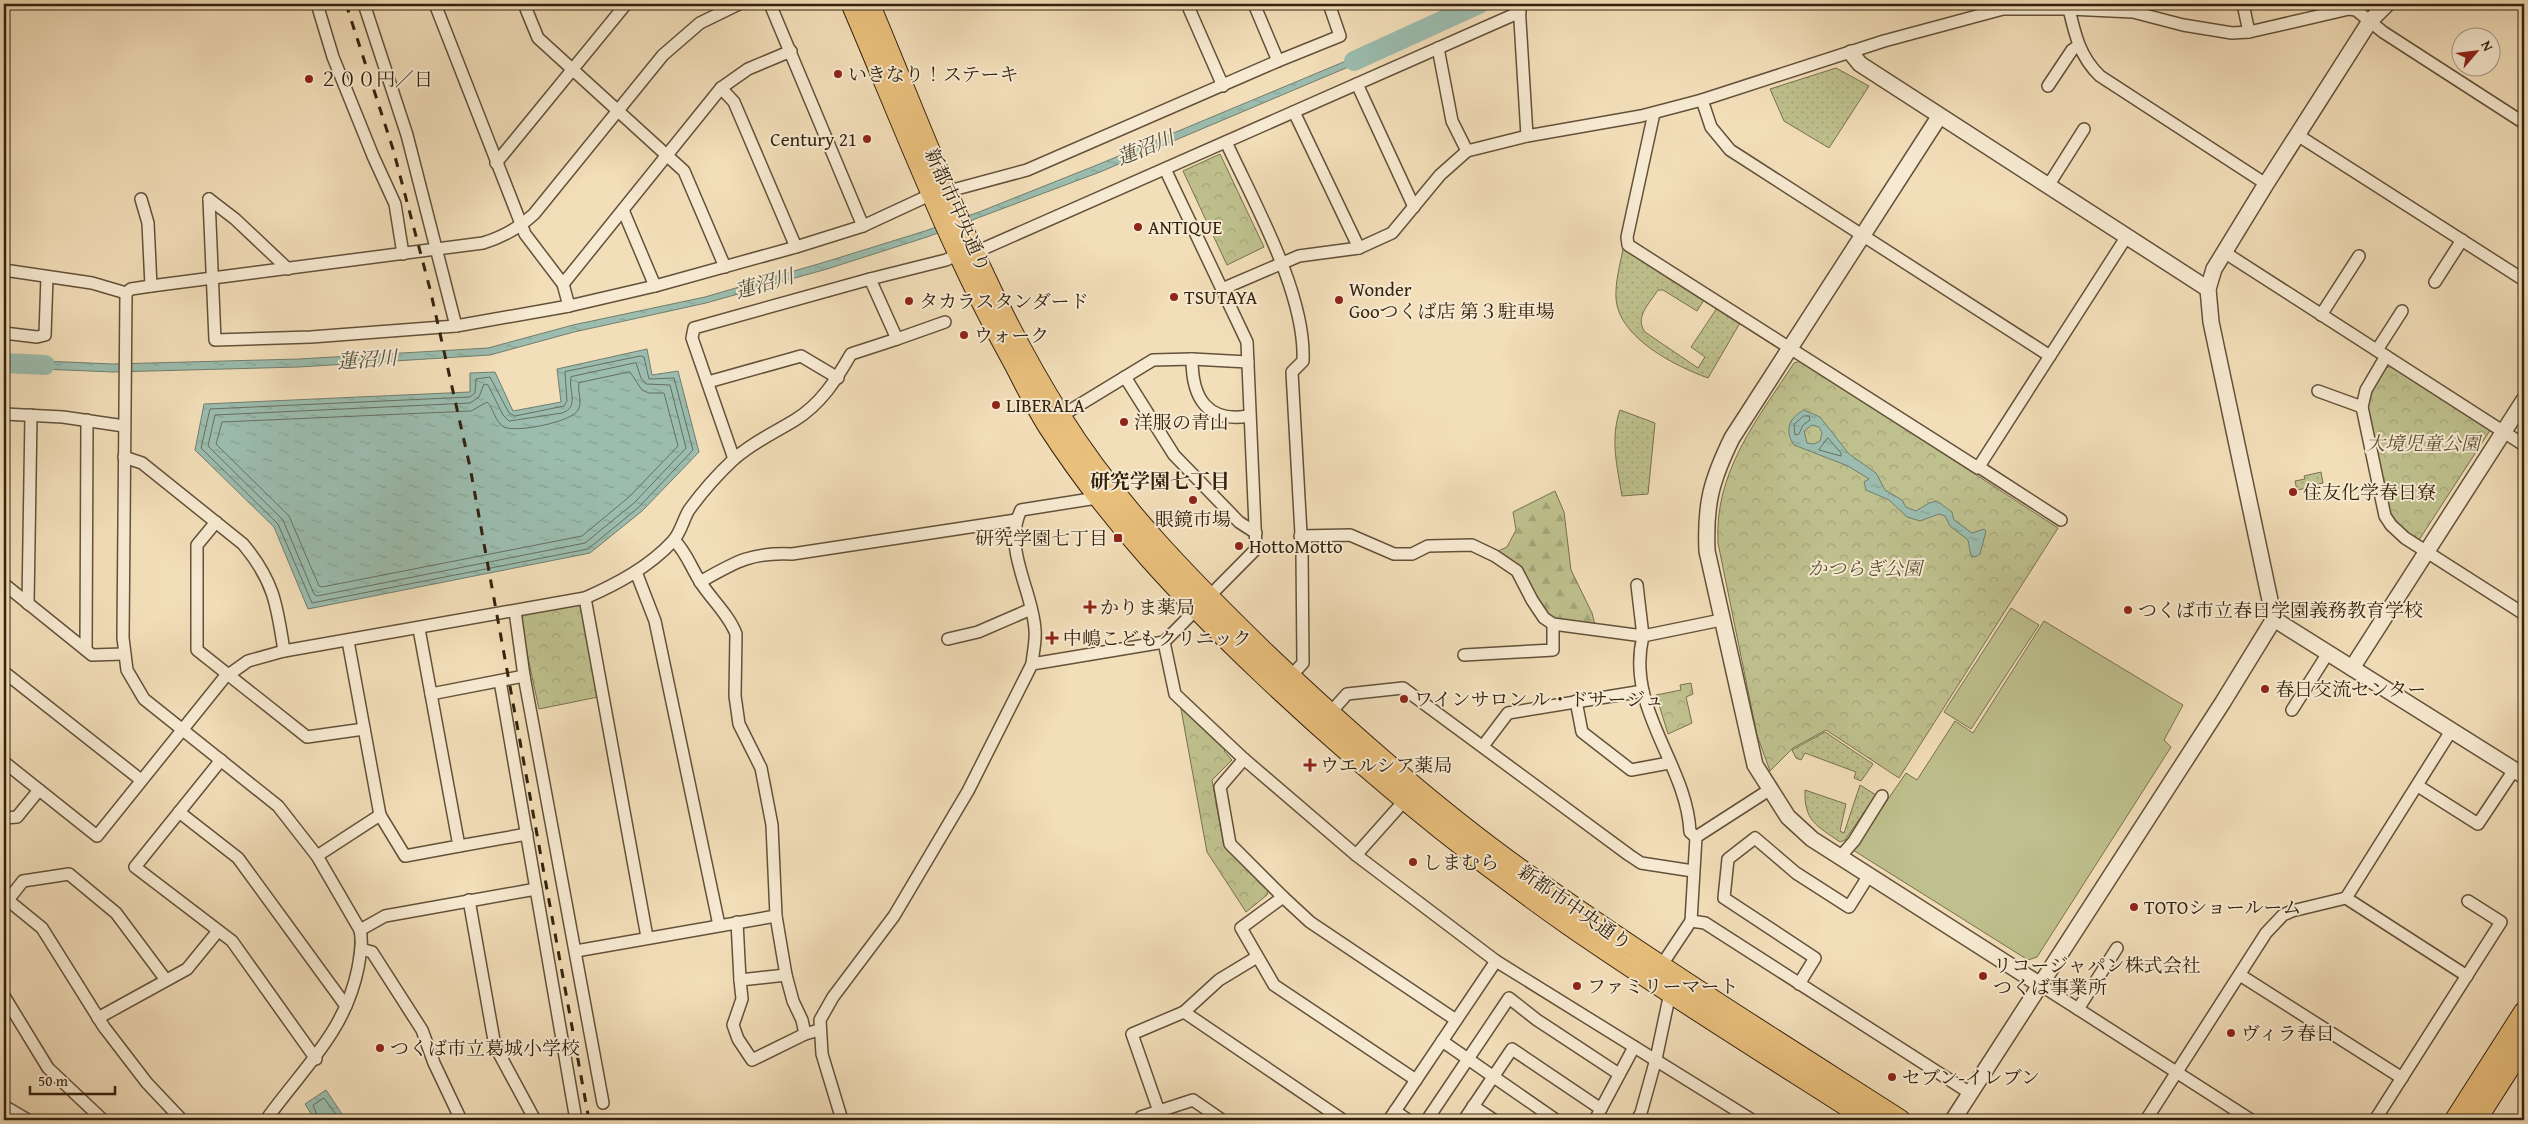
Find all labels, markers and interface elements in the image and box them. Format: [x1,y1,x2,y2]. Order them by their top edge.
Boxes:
north arrow [2450,28,2500,78]
text: N [2476,37,2499,55]
place label: いきなり！ステーキ [848,60,1019,88]
place label: ２００円／日 [319,65,433,93]
marker: いきなり！ステーキ [832,68,844,80]
marker: ２００円／日 [303,73,315,85]
water label: 蓮沼川 [1112,122,1180,172]
place label: Century 21 [770,125,857,153]
marker: Century 21 [861,133,873,145]
street label: 新都市中央通り [918,144,998,276]
place label: ANTIQUE [1148,213,1222,241]
marker: ANTIQUE [1132,221,1144,233]
water label: 蓮沼川 [731,260,799,305]
place label: Wonder Gooつくば店 第３駐車場 [1349,275,1555,325]
place label: TSUTAYA [1184,283,1258,311]
place label: タカラスタンダード [919,287,1089,315]
marker: TSUTAYA [1168,291,1180,303]
marker: Wonder Gooつくば店 第３駐車場 [1333,294,1345,306]
marker: タカラスタンダード [903,295,915,307]
place label: ウォーク [974,321,1049,349]
marker: ウォーク [958,329,970,341]
water label: 蓮沼川 [336,342,400,376]
place label: LIBERALA [1006,391,1085,419]
marker: LIBERALA [990,399,1002,411]
place label: 洋服の青山 [1134,408,1229,436]
marker: 洋服の青山 [1118,416,1130,428]
park label: 大境児童公園 [2366,429,2483,457]
district label: 研究学園七丁目 [1090,466,1230,495]
place label: 住友化学春日寮 [2303,478,2436,506]
marker: 住友化学春日寮 [2287,486,2299,498]
marker: 眼鏡市場 [1187,494,1199,506]
place label: 眼鏡市場 [1155,505,1231,533]
place label: 研究学園七丁目 [975,524,1108,552]
marker: 研究学園七丁目 [1112,532,1124,544]
place label: HottoMotto [1249,532,1343,560]
marker: HottoMotto [1233,540,1245,552]
park label: かつらぎ公園 [1808,554,1925,582]
place label: かりま薬局 [1100,593,1195,621]
place label: つくば市立春日学園義務教育学校 [2138,596,2423,624]
marker: かりま薬局 [1084,601,1096,613]
marker: つくば市立春日学園義務教育学校 [2122,604,2134,616]
place label: 中嶋こどもクリニック [1063,624,1252,652]
marker: 中嶋こどもクリニック [1045,631,1059,645]
place label: 春日交流センター [2275,675,2426,703]
marker: 春日交流センター [2259,683,2271,695]
place label: ワインサロン ル・ドサージュ [1414,685,1664,713]
marker: ワインサロン ル・ドサージュ [1398,693,1410,705]
place label: ウエルシア薬局 [1320,751,1453,779]
marker: ウエルシア薬局 [1304,759,1316,771]
place label: しまむら [1423,848,1499,876]
marker: しまむら [1407,856,1419,868]
street label: 新都市中央通り [1512,857,1638,957]
place label: TOTOショールーム [2144,893,2302,921]
marker: TOTOショールーム [2128,901,2140,913]
place label: リコージャパン株式会社 つくば事業所 [1993,951,2201,1001]
marker: リコージャパン株式会社 つくば事業所 [1977,970,1989,982]
place label: ファミリーマート [1587,972,1739,1000]
marker: ファミリーマート [1571,980,1583,992]
place label: ヴィラ春日 [2241,1019,2335,1047]
marker: ヴィラ春日 [2225,1027,2237,1039]
place label: つくば市立葛城小学校 [390,1034,580,1062]
marker: つくば市立葛城小学校 [374,1042,386,1054]
place label: セブン-イレブン [1902,1063,2040,1091]
scale bar [30,1064,115,1096]
text: 50 m [38,1070,69,1091]
marker: セブン-イレブン [1886,1071,1898,1083]

